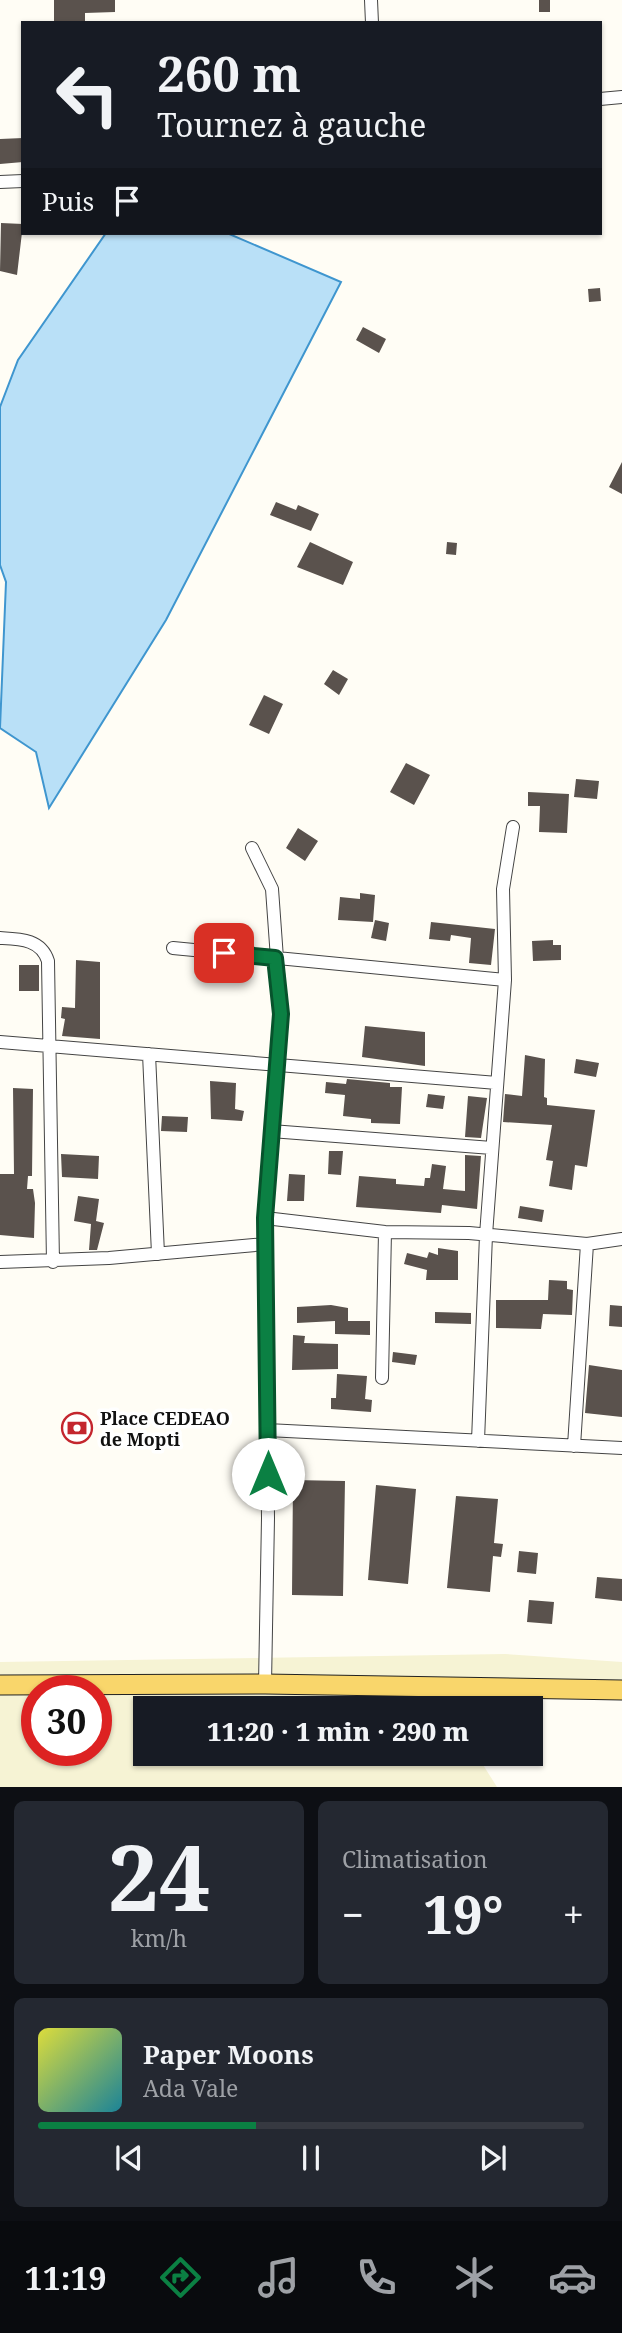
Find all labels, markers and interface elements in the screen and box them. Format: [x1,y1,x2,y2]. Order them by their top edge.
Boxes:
text: 260 m [157,40,301,106]
icon: left [42,49,133,140]
text: Tournez à gauche [157,103,426,146]
icon: arrive [108,182,146,220]
text: Puis [42,183,94,219]
pin [194,923,254,983]
icon: arrive [205,934,243,972]
place label: Place CEDEAO de Mopti [100,1406,230,1451]
bank icon: Place CEDEAO de Mopti [60,1411,94,1445]
position arrow [231,1437,305,1511]
speed limit sign: 30 [21,1675,112,1766]
text: 11:20 · 1 min · 290 m [207,1713,469,1749]
text: 24 [108,1814,210,1938]
text: Climatisation [342,1843,488,1875]
text: 19° [423,1878,503,1949]
text: − [342,1888,364,1940]
text: + [563,1888,584,1940]
text: km/h [131,1922,187,1954]
text: Paper Moons [143,2036,314,2072]
text: Ada Vale [143,2072,238,2104]
icon: previous [110,2139,148,2177]
icon: pause [292,2139,330,2177]
icon: next [474,2139,512,2177]
icon: directions [156,2253,205,2302]
icon: music [254,2253,303,2302]
icon: phone [352,2253,401,2302]
icon: climate [450,2253,499,2302]
icon: car [548,2253,597,2302]
text: 11:19 [25,2256,107,2299]

